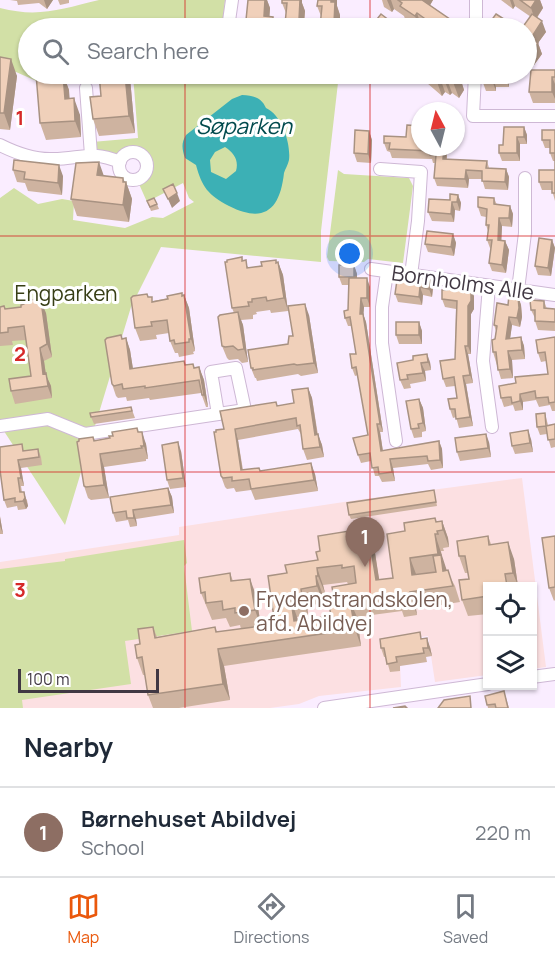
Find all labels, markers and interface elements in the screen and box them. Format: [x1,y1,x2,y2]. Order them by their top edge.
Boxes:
search box [18,18,537,84]
icon: search [39,35,72,68]
text: Search here [87,36,209,66]
north arrow [411,102,465,156]
text: 1 [16,104,24,131]
water label: Søparken [196,111,293,141]
your location [335,239,364,268]
street label: Bornholms Alle [390,258,536,306]
park label: Engparken [14,279,118,307]
text: 2 [14,340,26,367]
pin: 1 [346,518,385,567]
text: 3 [14,576,26,603]
map controls [483,582,537,690]
button: locate [483,582,537,636]
place label: Frydenstrandskolen, afd. Abildvej [256,585,453,637]
marker: Frydenstrandskolen, afd. Abildvej [237,604,251,618]
button: layers [483,636,537,690]
scale bar [18,666,159,694]
text: 100 m [27,668,70,690]
text: Nearby [24,729,113,765]
text: Børnehuset Abildvej [81,804,296,834]
text: 1 [39,819,48,846]
text: 220 m [475,819,531,846]
text: School [81,834,145,861]
tab: Map [67,890,100,948]
tab: Directions [234,890,309,948]
tab: Saved [443,890,488,948]

